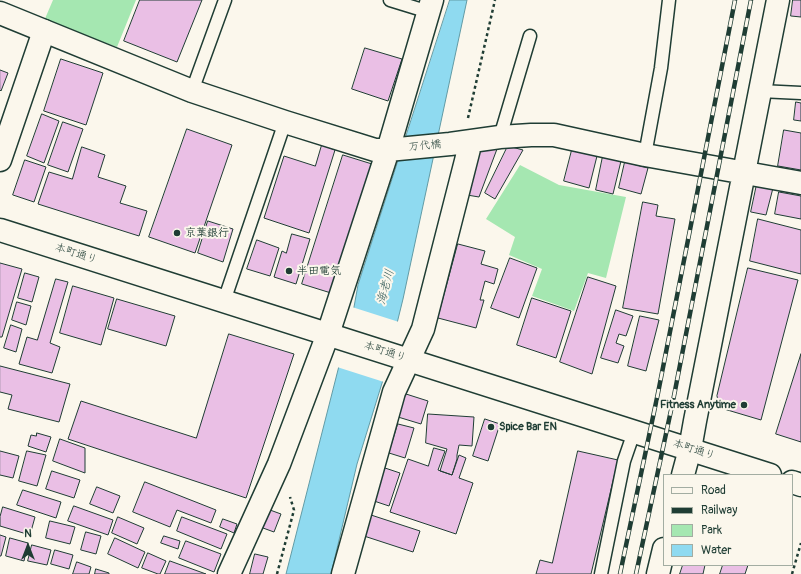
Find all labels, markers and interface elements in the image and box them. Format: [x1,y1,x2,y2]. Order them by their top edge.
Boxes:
street label: 万代橋 [408,138,442,154]
place label: 京葉銀行 [185,226,229,240]
marker: 京葉銀行 [172,228,182,238]
street label: 本町通り [53,241,99,267]
place label: 半田電気 [297,264,341,278]
marker: 半田電気 [284,266,294,276]
water label: 海老川 [374,268,398,306]
street label: 本町通り [362,339,408,365]
place label: Fitness Anytime [660,398,736,412]
marker: Fitness Anytime [739,400,749,410]
place label: Spice Bar EN [499,420,557,434]
marker: Spice Bar EN [486,422,496,432]
street label: 本町通り [671,437,717,463]
legend [663,474,793,566]
text: Road [701,483,726,498]
text: Railway [701,503,737,518]
text: Park [701,523,722,538]
north arrow [8,526,48,566]
text: N [24,527,32,540]
text: Water [701,543,732,558]

